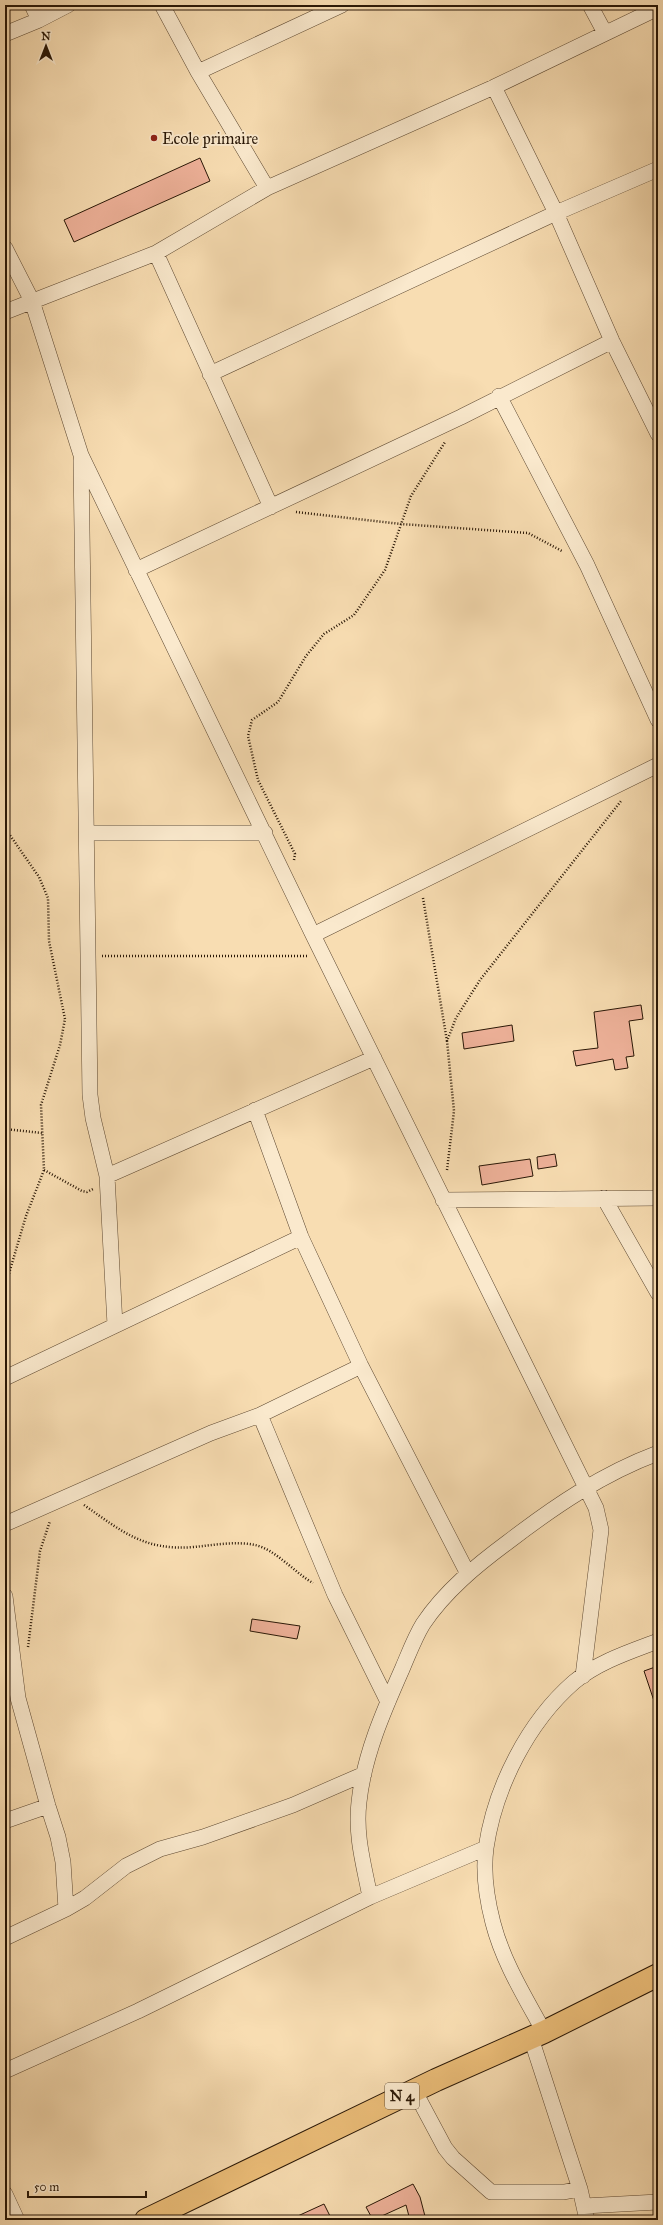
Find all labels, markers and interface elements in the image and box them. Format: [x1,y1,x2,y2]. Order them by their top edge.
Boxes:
north arrow [26,26,66,66]
text: N [41,30,51,43]
place label: Ecole primaire [162,129,259,148]
marker: Ecole primaire [149,133,159,143]
road number: N 4 [385,2083,419,2109]
scale bar [28,2173,146,2199]
text: 50 m [34,2180,59,2194]

